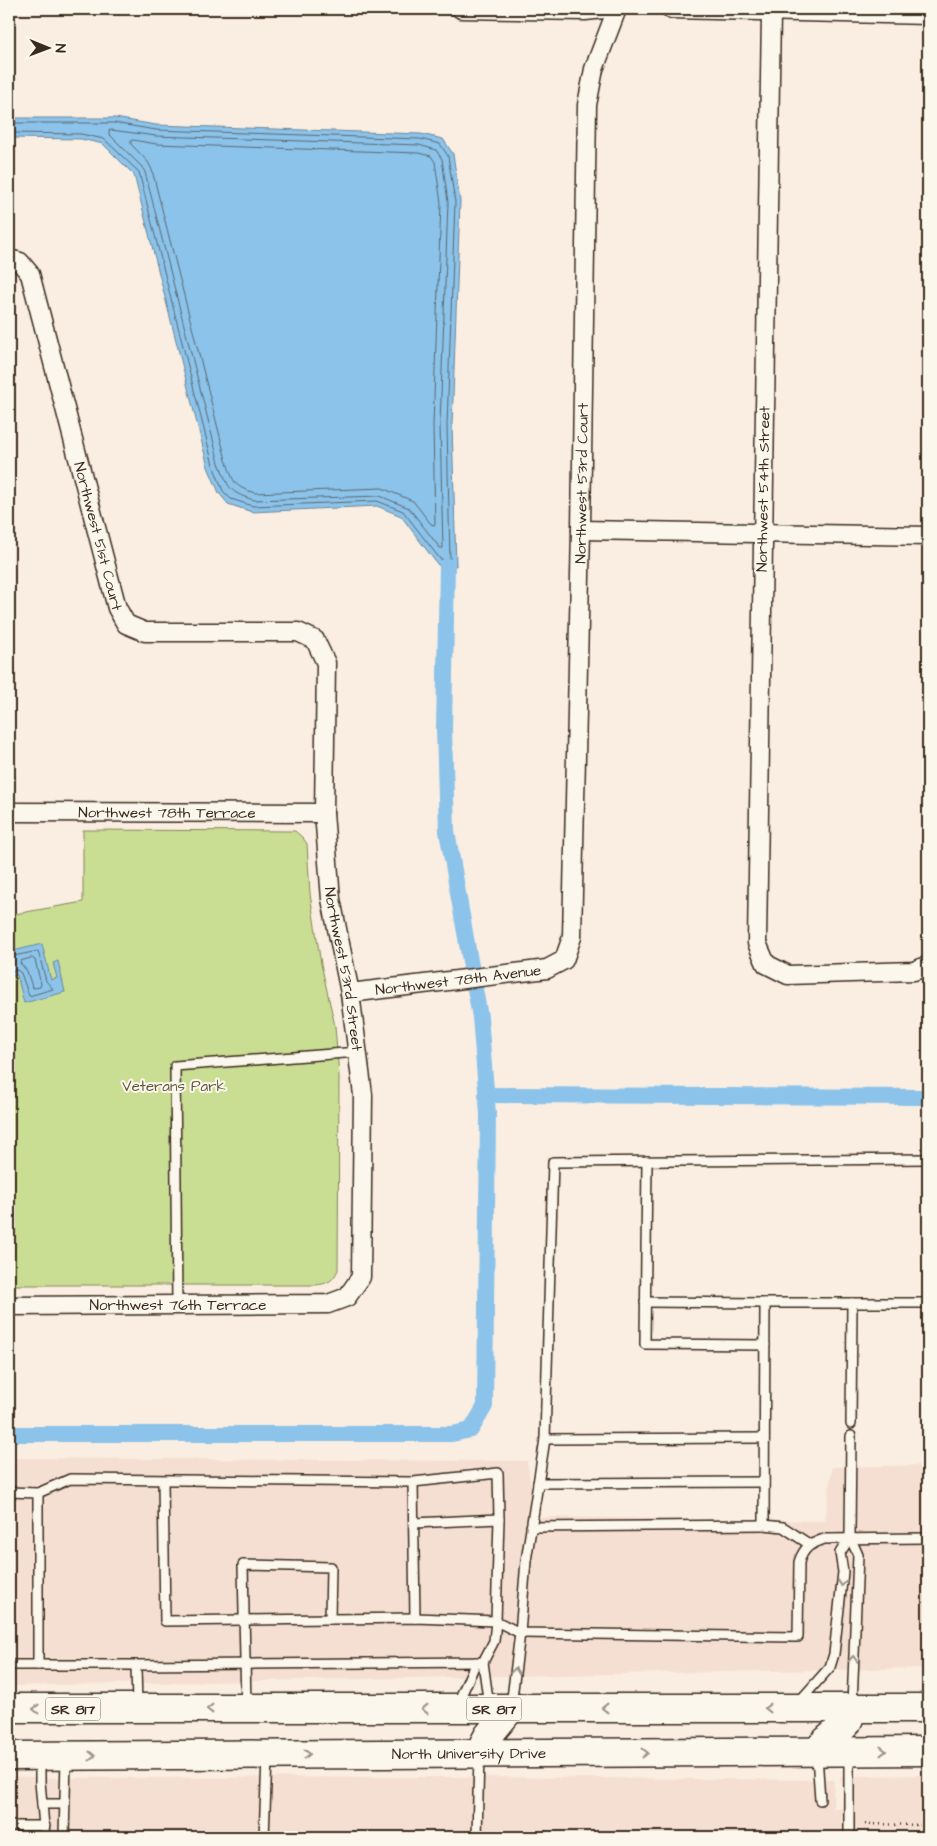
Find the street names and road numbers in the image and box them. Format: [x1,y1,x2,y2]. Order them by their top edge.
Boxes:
street label: Northwest 53rd Court [570,403,594,564]
street label: Northwest 54th Street [752,406,775,572]
street label: Northwest 51st Court [68,460,127,613]
street label: Northwest 78th Terrace [78,802,256,824]
street label: Northwest 53rd Street [319,886,367,1052]
street label: Northwest 78th Avenue [374,960,542,1001]
street label: Northwest 76th Terrace [90,1295,266,1316]
road number: SR 817 [46,1698,100,1720]
road number: SR 817 [466,1698,522,1720]
street label: North University Drive [392,1743,546,1765]

